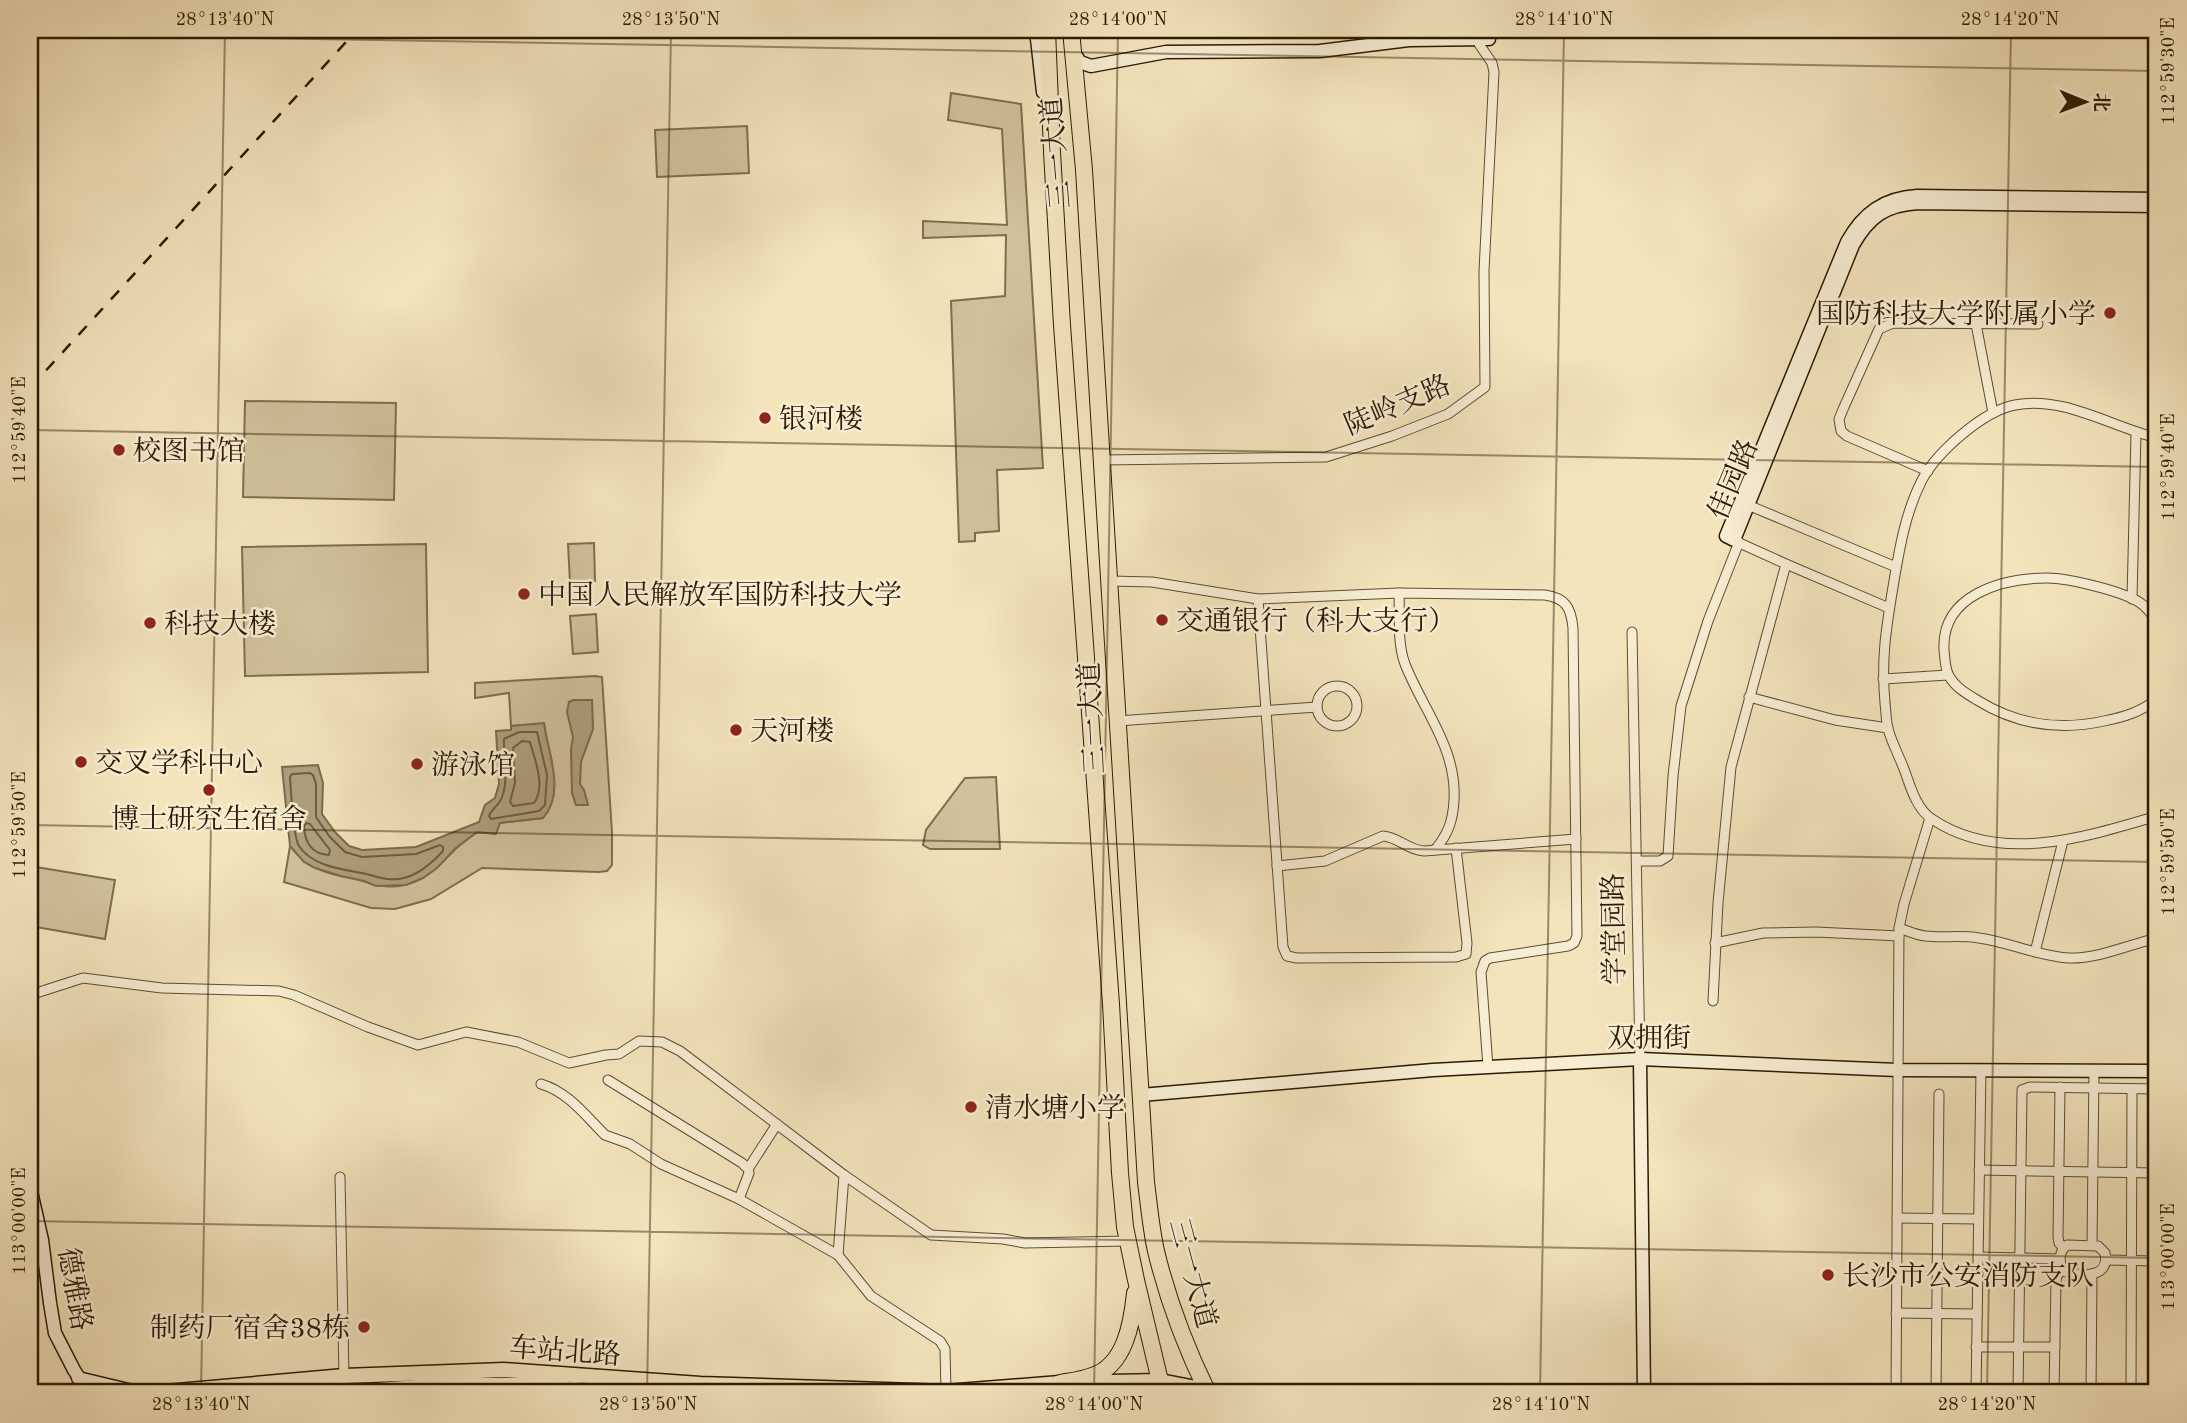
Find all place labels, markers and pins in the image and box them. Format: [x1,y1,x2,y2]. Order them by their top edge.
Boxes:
place label: 国防科技大学附属小学 [1816,299,2096,330]
marker: 国防科技大学附属小学 [2102,305,2118,321]
place label: 银河楼 [779,404,863,435]
marker: 银河楼 [757,410,773,426]
place label: 校图书馆 [133,436,245,467]
marker: 校图书馆 [111,442,127,458]
place label: 中国人民解放军国防科技大学 [538,580,902,611]
marker: 中国人民解放军国防科技大学 [516,586,532,602]
place label: 交通银行（科大支行） [1176,606,1456,637]
place label: 科技大楼 [164,609,276,640]
marker: 交通银行（科大支行） [1154,612,1170,628]
marker: 科技大楼 [142,615,158,631]
place label: 天河楼 [750,716,834,747]
marker: 天河楼 [728,722,744,738]
place label: 交叉学科中心 [95,748,263,779]
place label: 游泳馆 [431,750,515,781]
marker: 交叉学科中心 [73,754,89,770]
marker: 游泳馆 [409,756,425,772]
marker: 博士研究生宿舍 [201,782,217,798]
place label: 博士研究生宿舍 [111,804,307,835]
place label: 清水塘小学 [985,1093,1125,1124]
marker: 清水塘小学 [963,1099,979,1115]
place label: 长沙市公安消防支队 [1842,1261,2094,1292]
marker: 长沙市公安消防支队 [1820,1267,1836,1283]
place label: 制药厂宿舍38栋 [150,1313,350,1344]
marker: 制药厂宿舍38栋 [356,1319,372,1335]

